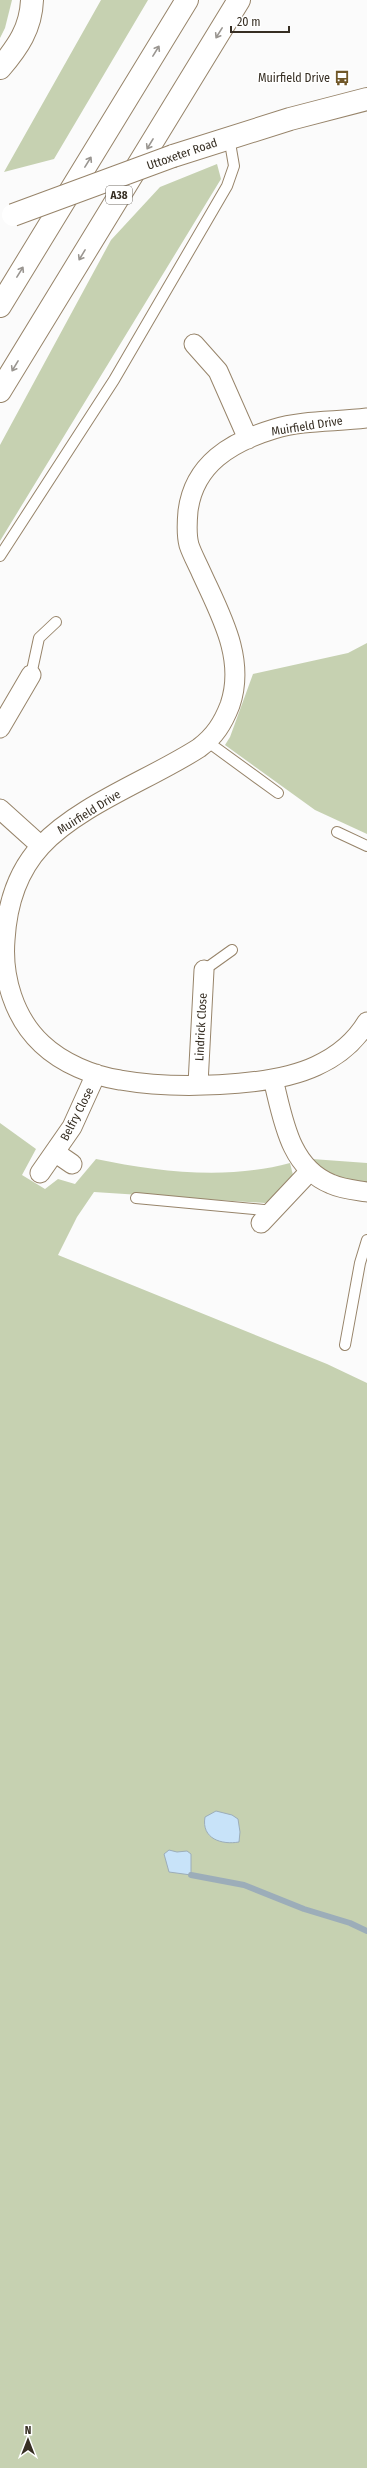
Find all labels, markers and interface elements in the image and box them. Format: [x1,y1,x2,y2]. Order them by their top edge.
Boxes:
scale bar [231,8,289,34]
text: 20 m [237,15,261,29]
one-way arrow [214,27,222,39]
one-way arrow [153,45,161,57]
bus stop icon: Muirfield Drive [333,69,351,87]
place label: Muirfield Drive [258,71,330,85]
street label: Uttoxeter Road [145,135,219,173]
one-way arrow [146,138,154,150]
one-way arrow [84,156,93,167]
road number: A38 [106,186,132,204]
one-way arrow [78,249,86,261]
one-way arrow [17,266,25,278]
one-way arrow [11,360,19,372]
street label: Muirfield Drive [270,413,344,439]
street label: Muirfield Drive [55,787,123,837]
street label: Lindrick Close [192,992,210,1061]
street label: Belfry Close [58,1085,96,1143]
north arrow [8,2420,48,2460]
text: N [25,2424,31,2437]

